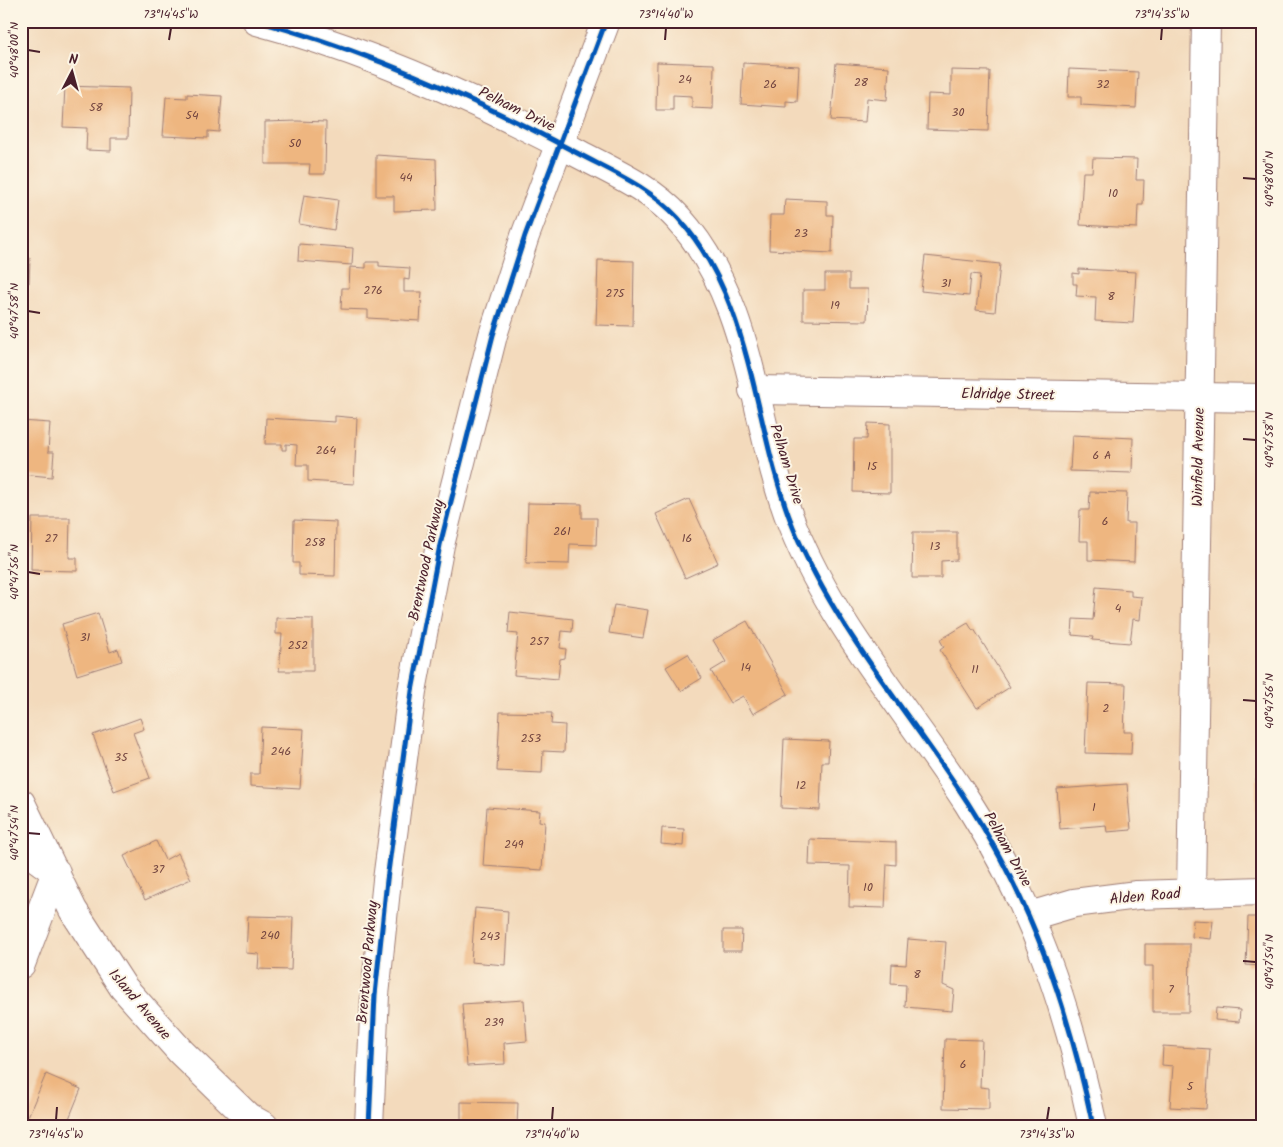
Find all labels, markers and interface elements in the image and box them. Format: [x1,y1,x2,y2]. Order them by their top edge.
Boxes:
text: 73°14'45"W [144,5,198,24]
text: 73°14'40"W [639,5,693,24]
text: 73°14'35"W [1134,5,1190,24]
text: 40°48'00"N [5,22,24,78]
north arrow [48,48,98,98]
text: N [68,49,79,71]
house number: 24 [678,70,692,89]
house number: 28 [854,73,869,92]
house number: 26 [763,75,777,94]
house number: 32 [1096,75,1110,94]
street label: Pelham Drive [474,81,559,139]
house number: 58 [89,98,104,117]
house number: 30 [952,103,964,122]
house number: 54 [185,106,199,125]
house number: 50 [289,134,301,153]
text: 40°48'00"N [1260,151,1279,207]
house number: 44 [399,168,413,187]
house number: 10 [1108,184,1118,203]
house number: 23 [794,224,808,243]
house number: 31 [941,274,952,293]
house number: 276 [363,281,383,300]
text: 40°47'58"N [5,283,24,339]
house number: 275 [606,284,626,303]
house number: 8 [1107,287,1115,306]
house number: 19 [830,296,840,315]
street label: Eldridge Street [961,382,1055,408]
street label: Winfield Avenue [1186,407,1212,507]
text: 40°47'58"N [1260,412,1279,468]
street label: Pelham Drive [762,421,810,508]
house number: 264 [316,441,337,460]
house number: 6 A [1093,446,1111,465]
house number: 15 [867,457,879,476]
street label: Brentwood Parkway [402,496,452,623]
house number: 6 [1102,512,1108,531]
house number: 261 [553,522,571,541]
house number: 27 [45,529,58,548]
house number: 16 [682,529,692,548]
house number: 258 [305,533,326,552]
house number: 13 [930,537,940,556]
text: 40°47'56"N [5,544,24,600]
house number: 4 [1115,599,1122,618]
house number: 31 [80,628,91,647]
house number: 257 [530,632,549,651]
house number: 252 [288,636,308,655]
house number: 14 [741,658,752,677]
house number: 11 [971,660,979,679]
text: 40°47'56"N [1260,673,1279,729]
house number: 2 [1103,699,1110,718]
house number: 253 [521,729,541,748]
house number: 246 [271,742,291,761]
house number: 35 [114,748,129,767]
house number: 12 [796,776,806,795]
house number: 1 [1092,798,1096,817]
text: 40°47'54"N [5,805,24,861]
street label: Pelham Drive [977,807,1038,892]
house number: 249 [504,835,524,854]
house number: 37 [152,860,165,879]
house number: 10 [863,878,873,897]
street label: Alden Road [1109,882,1182,912]
street label: Brentwood Parkway [351,899,385,1025]
house number: 240 [260,926,280,945]
house number: 243 [480,927,500,946]
text: 40°47'54"N [1260,934,1279,990]
street label: Island Avenue [102,963,177,1046]
house number: 8 [913,965,921,984]
house number: 7 [1168,980,1174,999]
house number: 239 [484,1013,504,1032]
house number: 6 [960,1055,966,1074]
house number: 5 [1187,1077,1195,1096]
text: 73°14'45"W [29,1125,83,1144]
text: 73°14'40"W [525,1125,579,1144]
text: 73°14'35"W [1019,1125,1075,1144]

